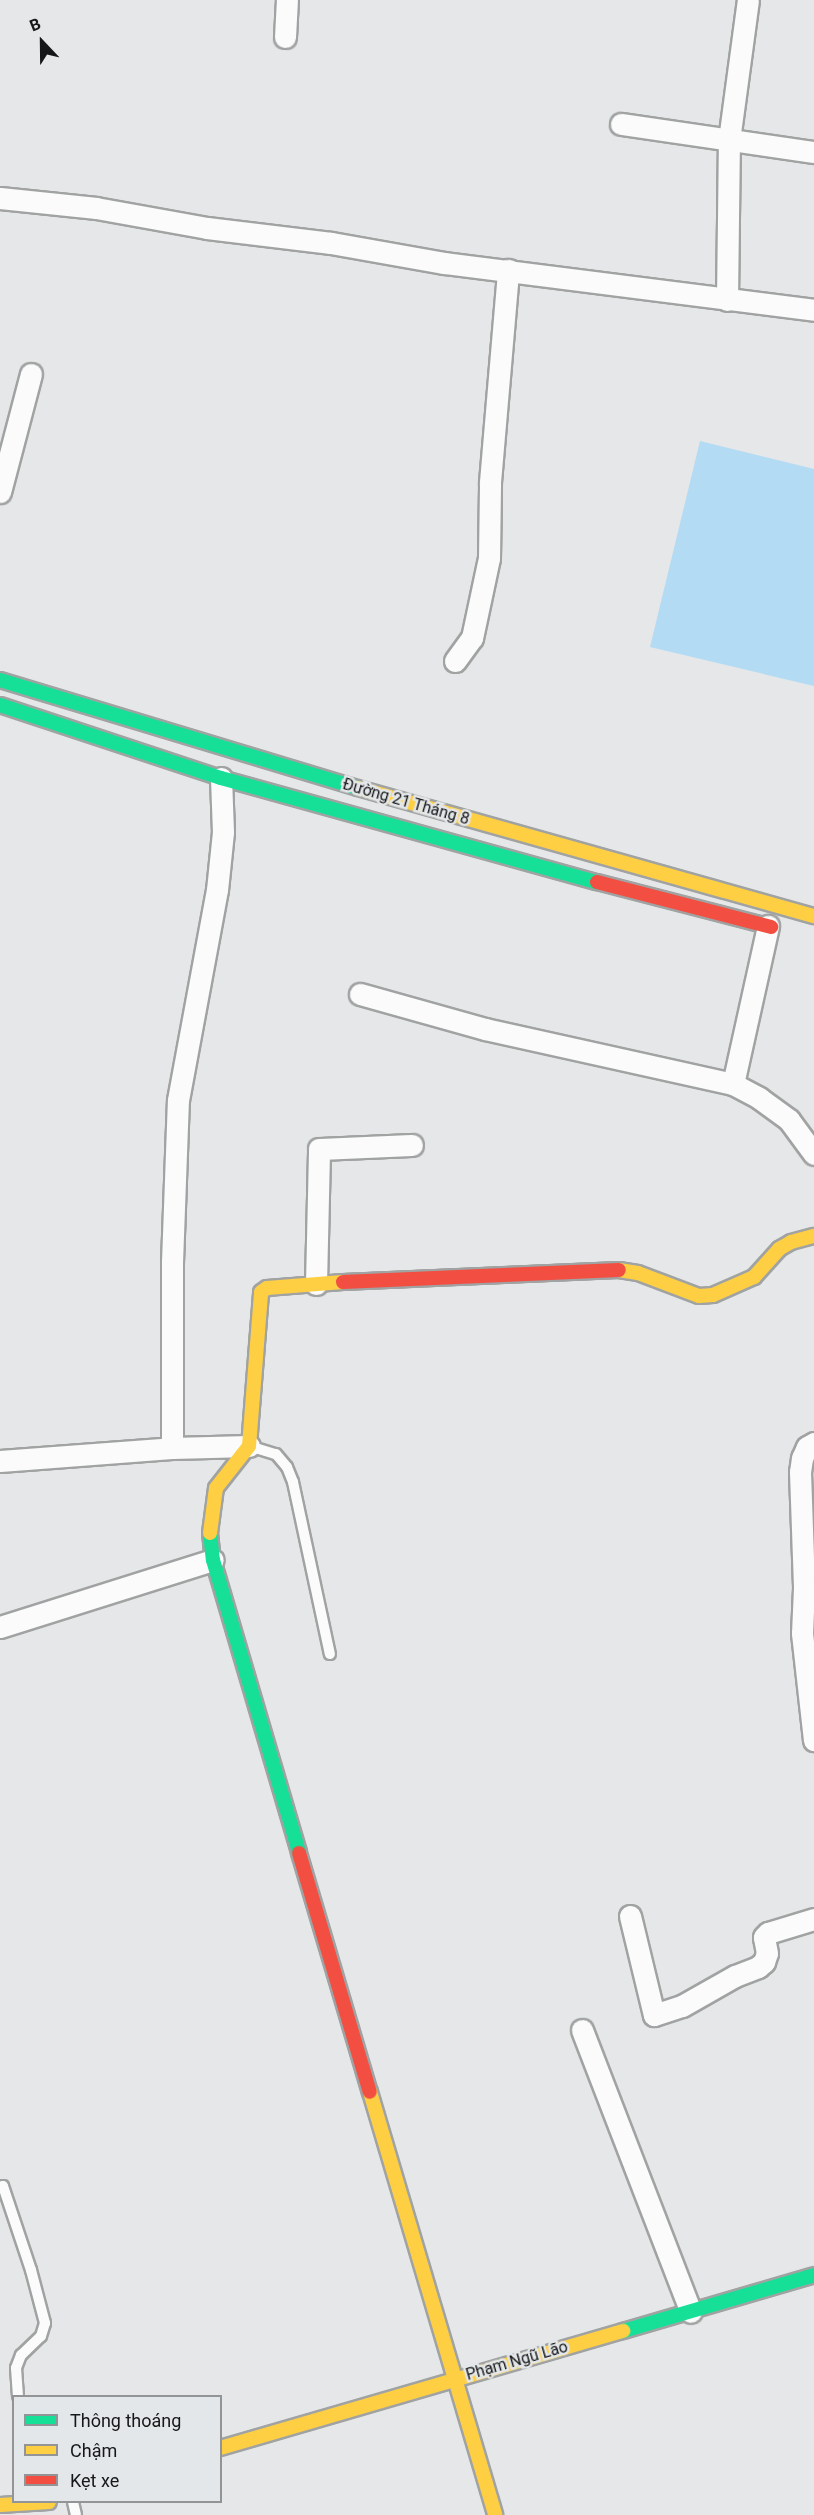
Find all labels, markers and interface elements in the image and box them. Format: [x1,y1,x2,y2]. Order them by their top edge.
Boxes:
north arrow [12,12,72,72]
text: B [27,14,43,36]
street label: Đường 21 Tháng 8 [340,775,472,829]
street label: Phạm Ngũ Lão [464,2337,570,2385]
legend [12,2395,222,2503]
text: Thông thoáng [70,2410,181,2431]
text: Chậm [70,2440,117,2461]
text: Kẹt xe [70,2470,119,2491]

